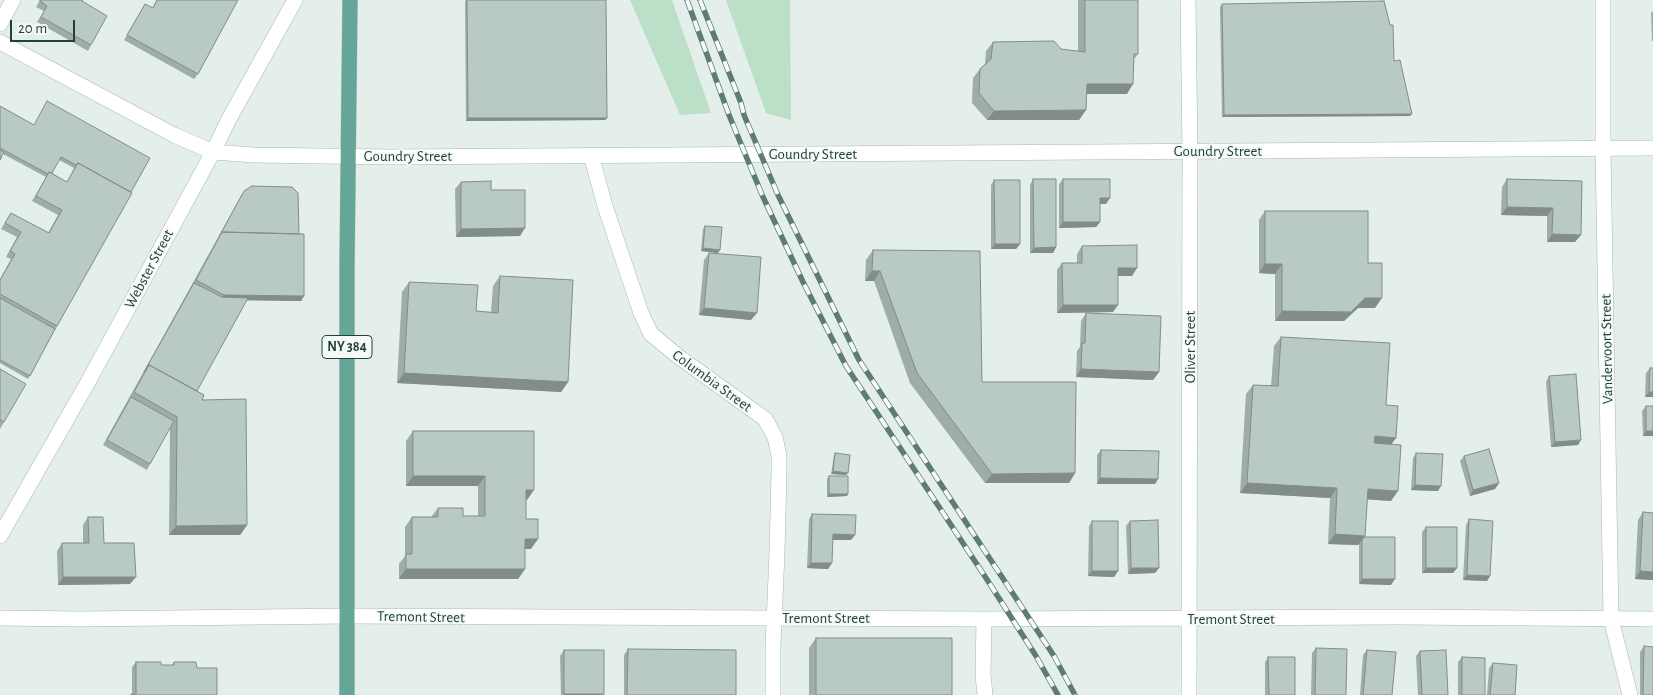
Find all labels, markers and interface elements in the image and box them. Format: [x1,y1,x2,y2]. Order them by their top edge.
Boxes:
scale bar [12,10,78,42]
text: 20 m [18,21,47,36]
street label: Goundry Street [1174,142,1262,160]
street label: Goundry Street [769,145,857,163]
street label: Goundry Street [364,147,452,165]
street label: Webster Street [121,226,177,312]
street label: Vandervoort Street [1597,294,1617,404]
street label: Oliver Street [1181,311,1199,383]
road number: NY 384 [322,336,372,358]
street label: Columbia Street [669,346,755,416]
street label: Tremont Street [377,607,465,627]
street label: Tremont Street [782,609,870,627]
street label: Tremont Street [1187,610,1275,628]

